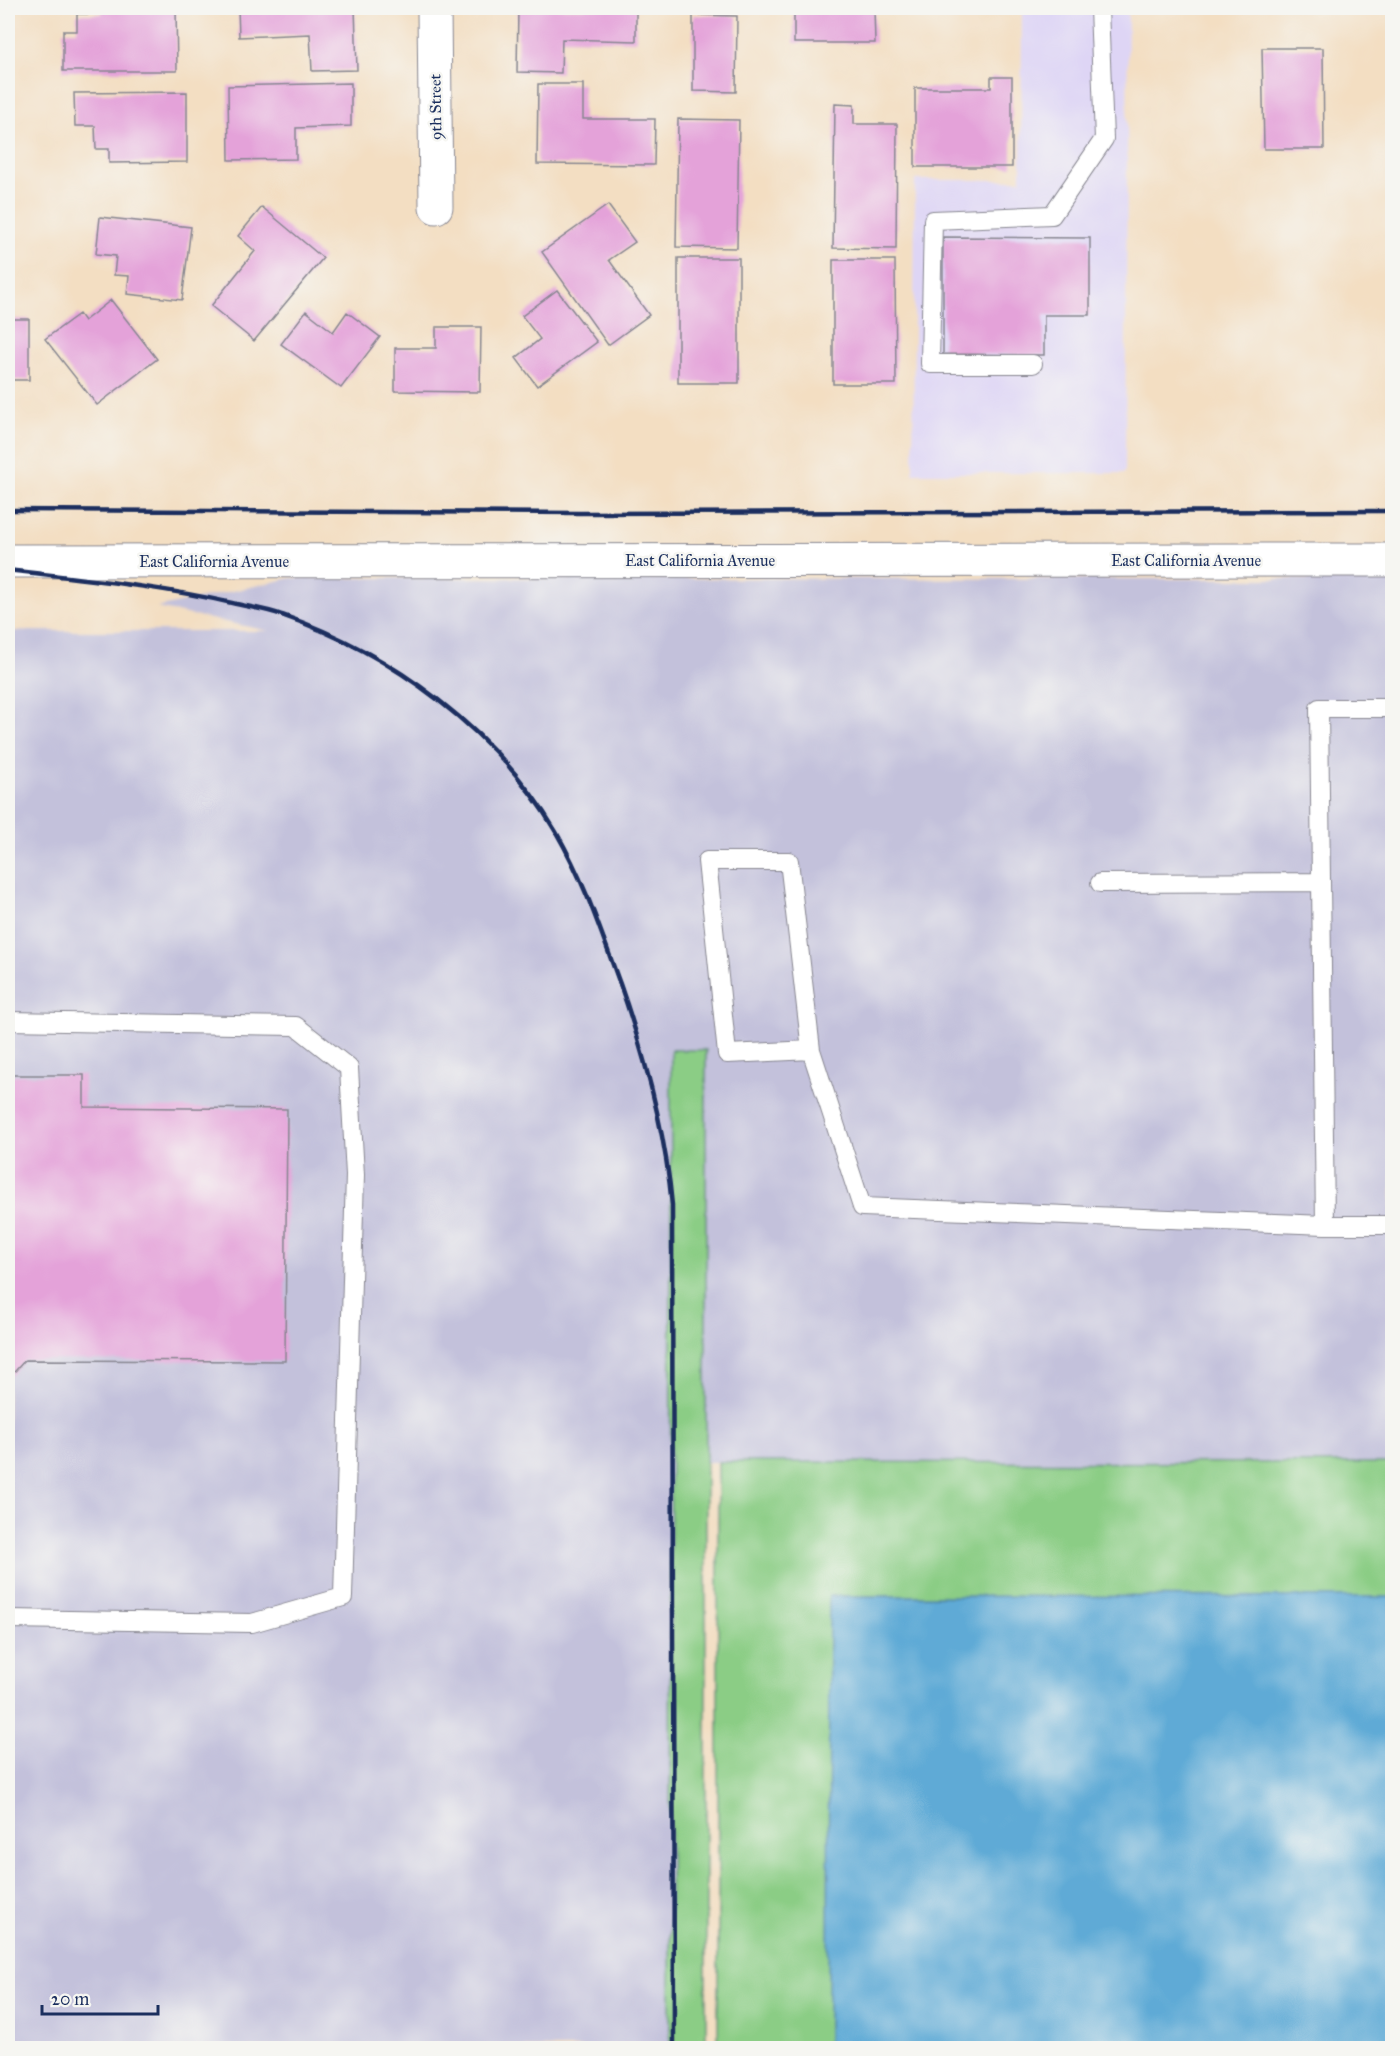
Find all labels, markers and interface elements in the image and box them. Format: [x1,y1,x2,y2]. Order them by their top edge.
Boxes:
street label: 9th Street [425,73,446,140]
street label: East California Avenue [625,551,775,570]
street label: East California Avenue [1111,551,1261,570]
street label: East California Avenue [139,552,289,571]
scale bar [42,1978,158,2016]
text: 20 m [51,1988,89,2010]

